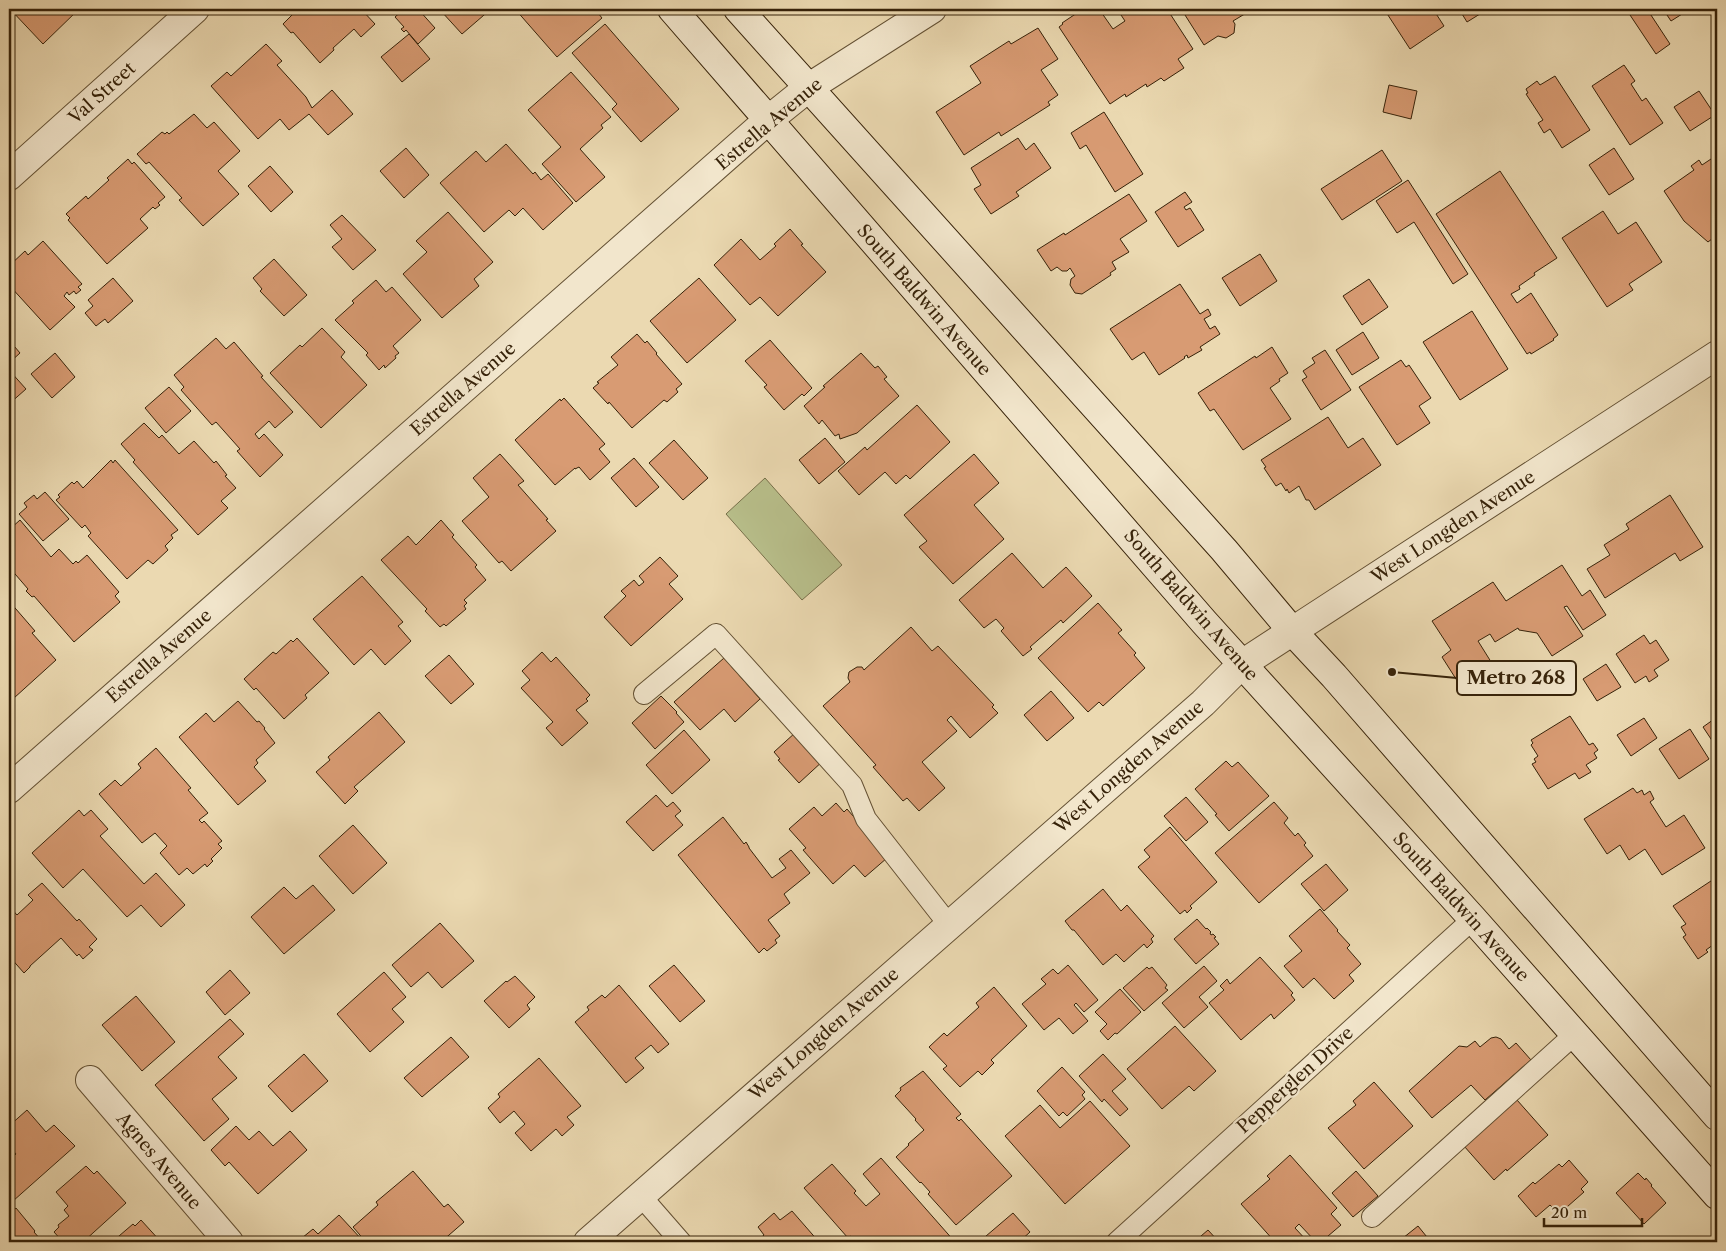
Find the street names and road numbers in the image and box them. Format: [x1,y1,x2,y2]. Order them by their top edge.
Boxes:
street label: Val Street [63,57,140,129]
street label: Estrella Avenue [711,73,827,175]
street label: South Baldwin Avenue [852,220,996,380]
street label: Estrella Avenue [406,337,520,441]
street label: West Longden Avenue [1366,466,1539,589]
street label: South Baldwin Avenue [1119,525,1263,685]
street label: Estrella Avenue [102,604,216,708]
street label: West Longden Avenue [1049,696,1208,839]
street label: South Baldwin Avenue [1388,828,1534,986]
street label: West Longden Avenue [744,963,903,1106]
street label: Pepperglen Drive [1232,1022,1358,1138]
street label: Agnes Avenue [111,1107,206,1214]

